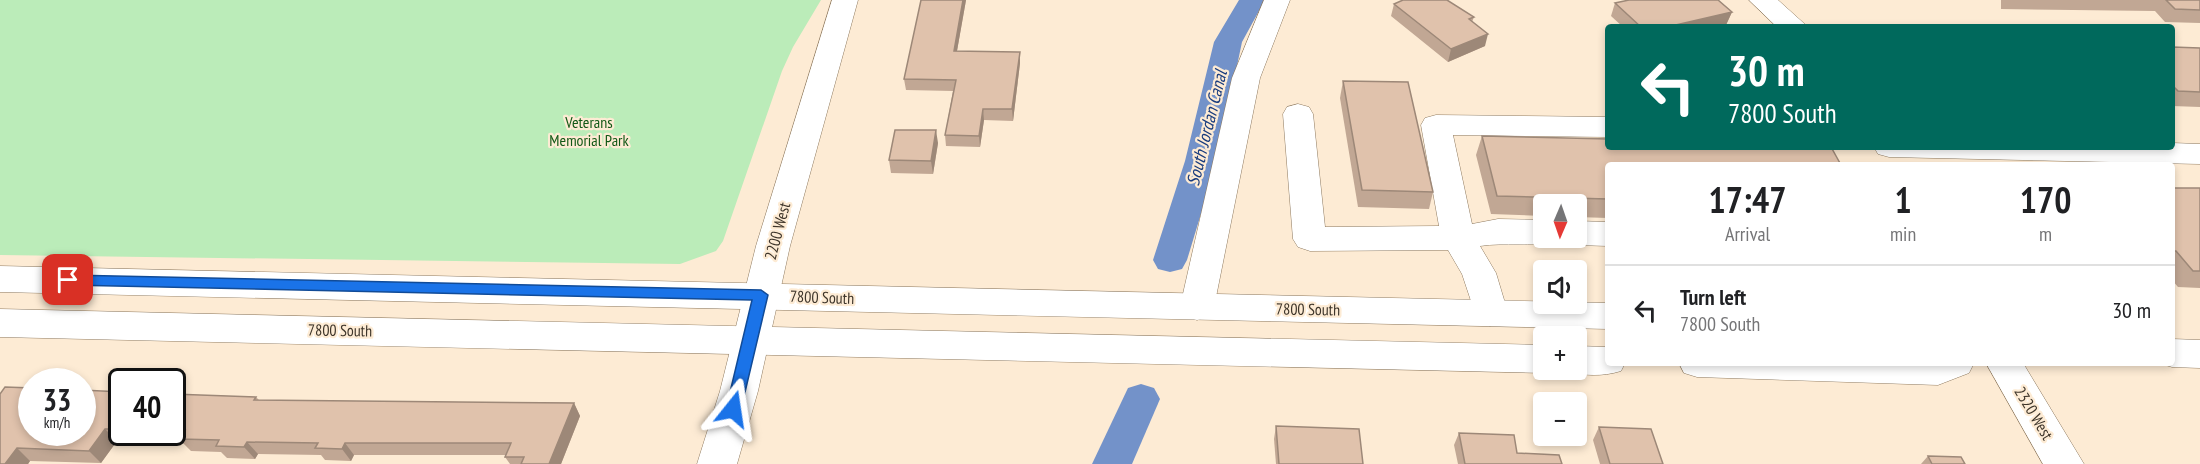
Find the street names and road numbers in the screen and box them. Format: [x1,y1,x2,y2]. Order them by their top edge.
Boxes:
street label: 2200 West [760,200,794,262]
street label: 7800 South [789,286,855,308]
street label: 7800 South [1276,298,1340,320]
street label: 7800 South [308,319,372,341]
street label: 2320 West [2010,383,2058,444]

